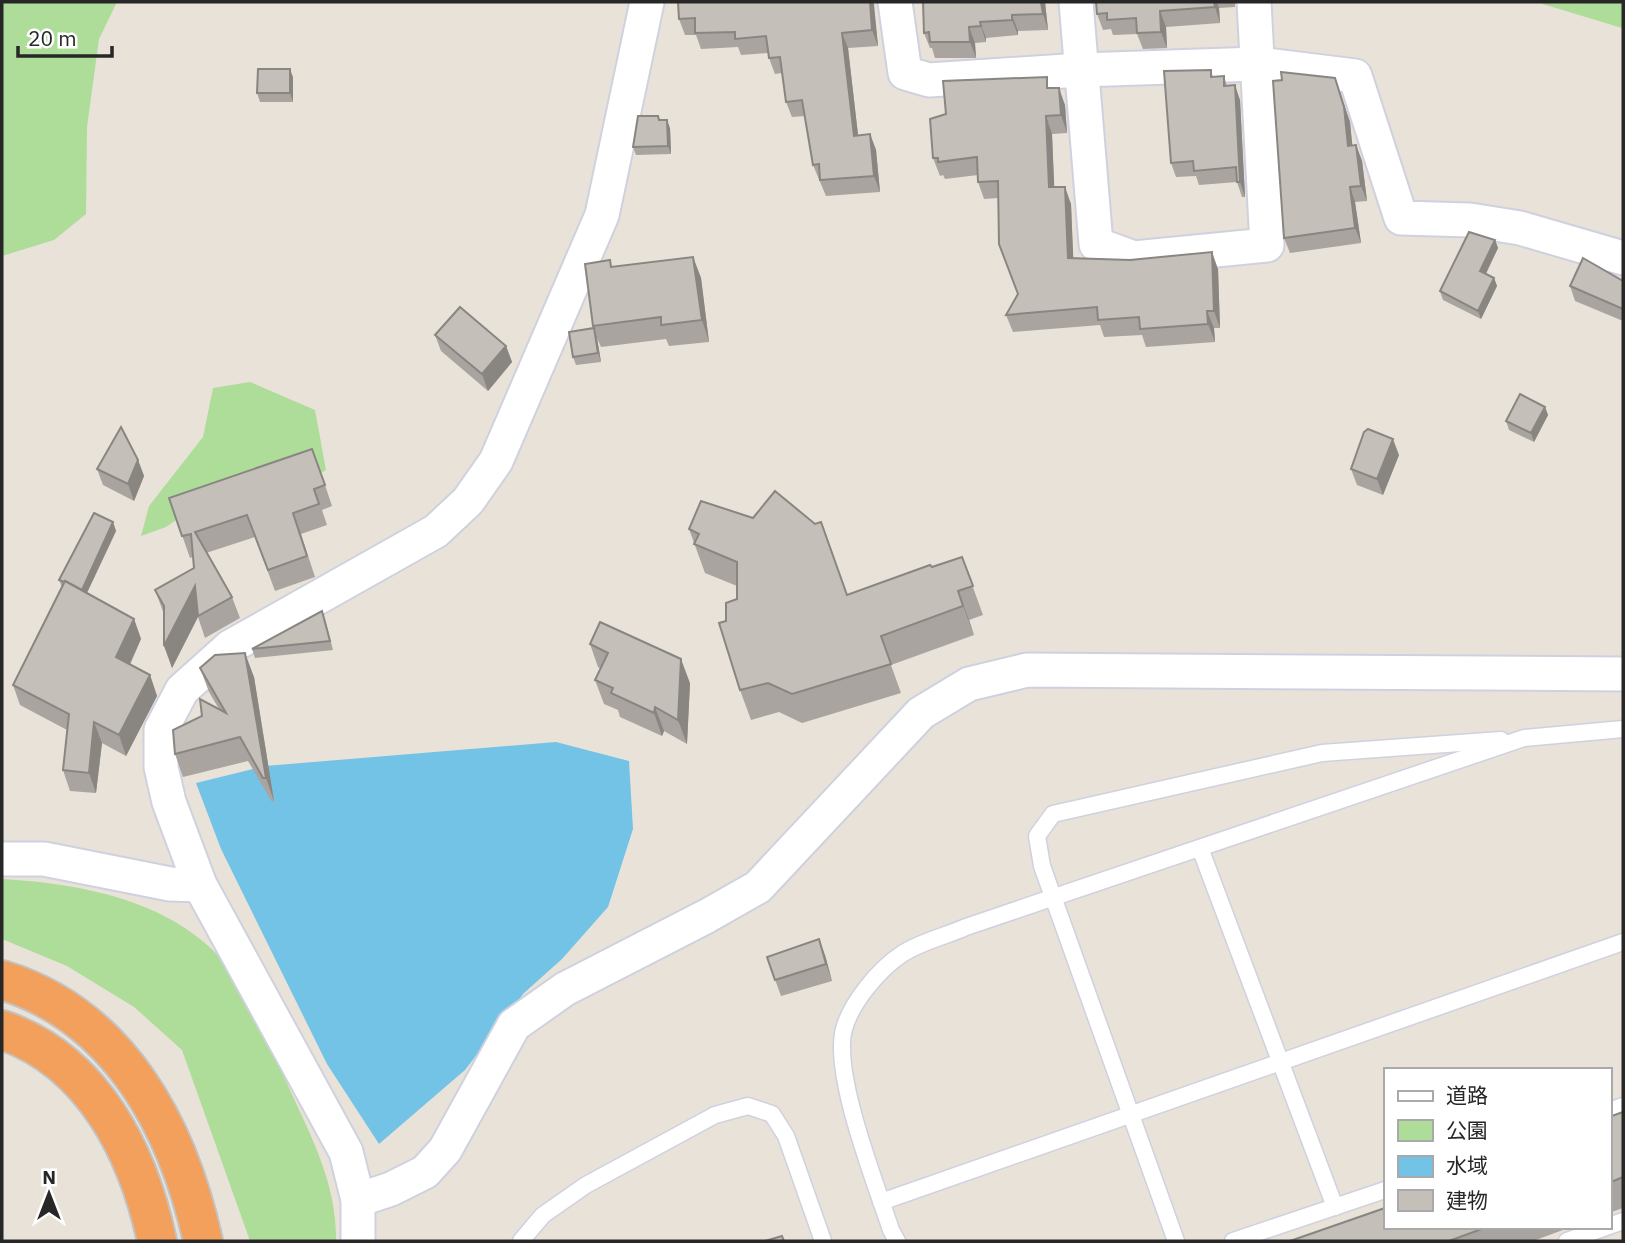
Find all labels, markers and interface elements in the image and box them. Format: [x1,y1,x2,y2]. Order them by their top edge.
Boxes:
scale bar [18,14,112,58]
text: 20 m [28,24,77,52]
legend [1384,1068,1611,1229]
text: 道路 [1446,1081,1488,1109]
text: 公園 [1446,1116,1488,1144]
text: 水域 [1446,1151,1488,1179]
north arrow [14,1159,84,1229]
text: N [42,1165,56,1189]
text: 建物 [1446,1186,1488,1214]

